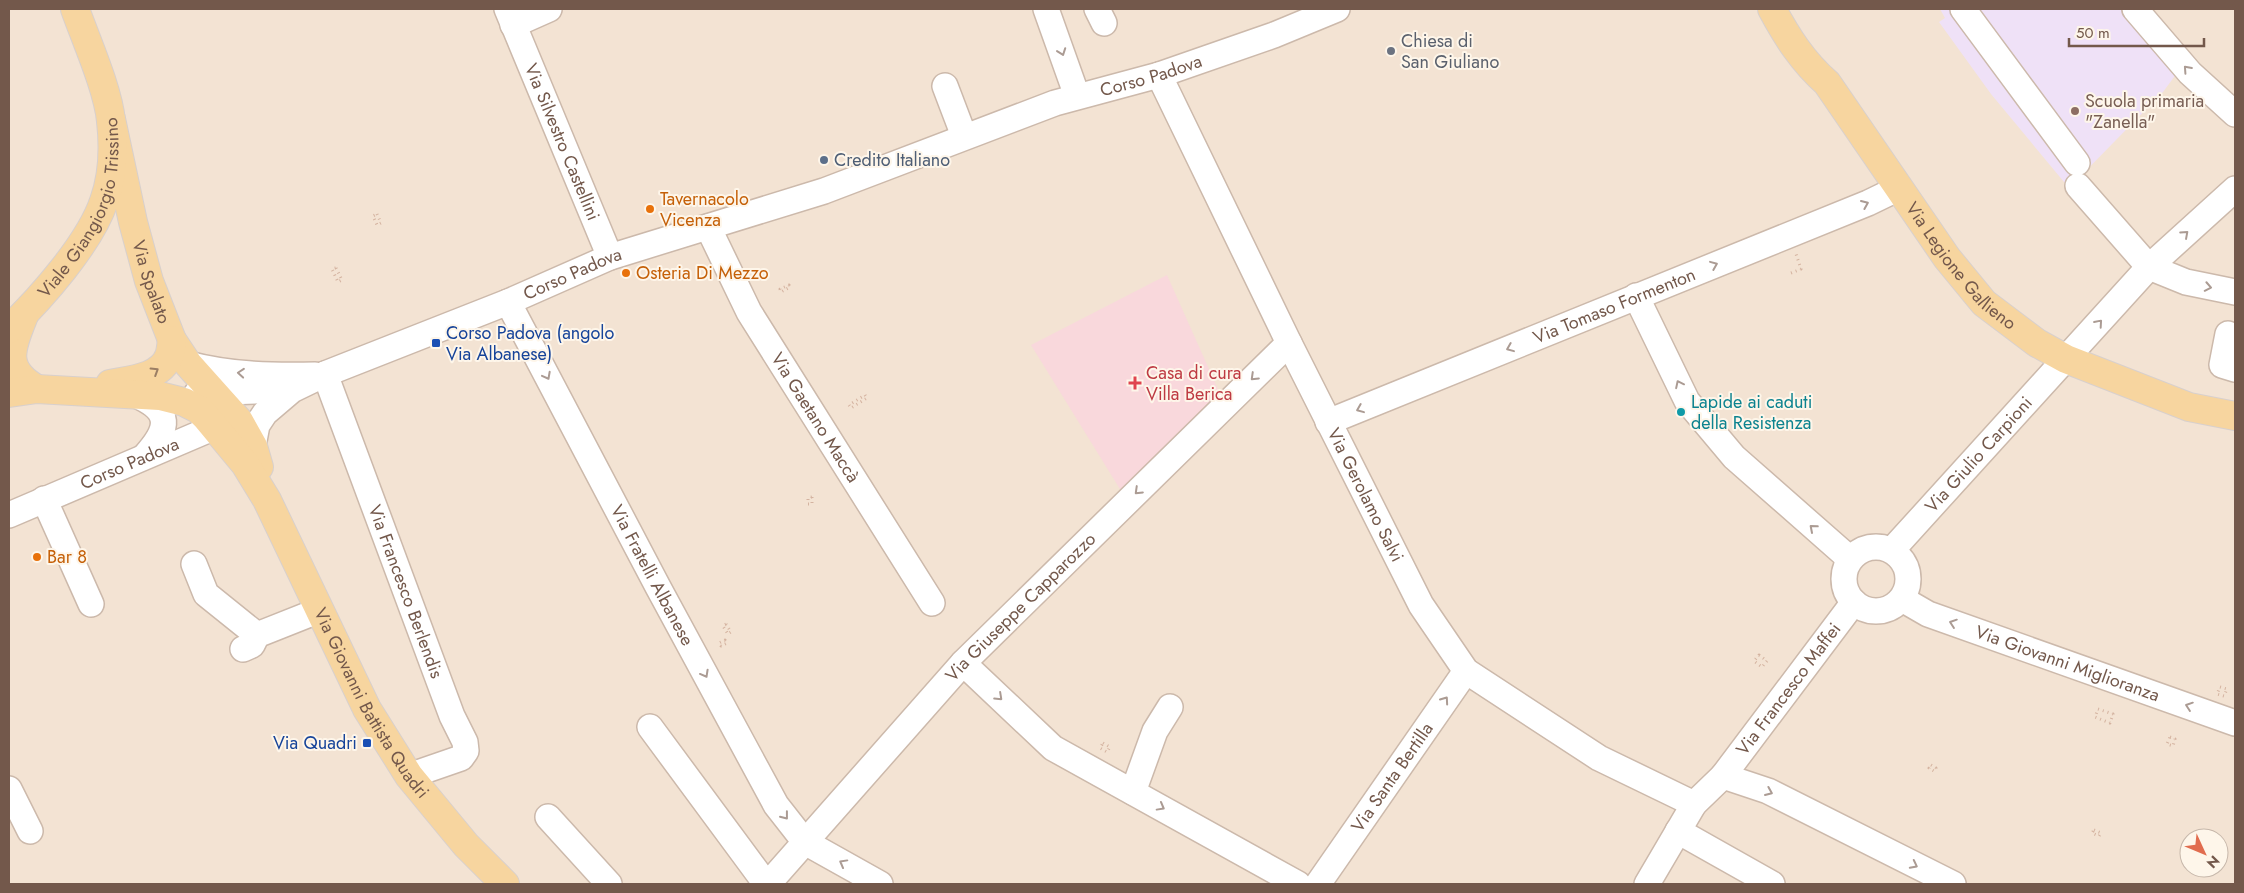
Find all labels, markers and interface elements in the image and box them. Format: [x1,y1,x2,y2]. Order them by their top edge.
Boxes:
scale bar [2069,15,2204,47]
text: 50 m [2076,22,2110,44]
place label: Chiesa di San Giuliano [1401,28,1499,75]
marker: Chiesa di San Giuliano [1385,45,1397,57]
one-way arrow [1056,47,1066,56]
street label: Corso Padova [1097,48,1206,103]
street label: Via Silvestro Castellini [518,59,606,225]
one-way arrow [2184,65,2193,74]
place label: Scuola primaria "Zanella" [2085,88,2204,135]
marker: Scuola primaria "Zanella" [2069,105,2081,117]
street label: Viale Giangiorgio Trissino [32,116,126,304]
place label: Credito Italiano [834,147,950,173]
marker: Credito Italiano [818,154,830,166]
place label: Tavernacolo Vicenza [660,186,749,233]
street label: Via Legione Gallieno [1899,197,2022,336]
one-way arrow [1860,200,1869,211]
marker: Tavernacolo Vicenza [644,203,656,215]
one-way arrow [2180,231,2189,240]
street label: Via Spalato [126,237,177,328]
street label: Corso Padova [519,241,625,307]
place label: Osteria Di Mezzo [636,260,769,286]
street label: Via Tomaso Formenton [1529,261,1699,350]
one-way arrow [1709,261,1718,271]
marker: Osteria Di Mezzo [620,267,632,279]
one-way arrow [2204,281,2212,291]
place label: Corso Padova (angolo Via Albanese) [446,320,615,367]
one-way arrow [2094,320,2103,329]
marker: Corso Padova (angolo Via Albanese) [430,337,442,349]
one-way arrow [1506,341,1515,352]
street label: Via Gaetano Maccà [765,347,866,488]
place label: Casa di cura Villa Berica [1146,360,1242,407]
one-way arrow [150,368,159,378]
one-way arrow [237,368,245,379]
one-way arrow [541,371,551,380]
one-way arrow [1251,371,1260,380]
marker: Casa di cura Villa Berica [1128,376,1142,390]
one-way arrow [1675,380,1685,389]
place label: Lapide ai caduti della Resistenza [1691,389,1812,436]
street label: Via Giulio Carpioni [1919,391,2038,518]
one-way arrow [1356,403,1364,413]
marker: Lapide ai caduti della Resistenza [1675,406,1687,418]
street label: Via Gerolamo Salvi [1321,423,1410,566]
street label: Corso Padova [76,431,183,496]
one-way arrow [1135,485,1144,494]
street label: Via Fratelli Albanese [604,500,700,650]
street label: Via Francesco Berlendis [362,501,450,682]
one-way arrow [1809,525,1818,534]
street label: Via Giuseppe Capparozzo [939,526,1102,687]
place label: Bar 8 [47,544,87,570]
marker: Bar 8 [31,551,43,563]
street label: Via Giovanni Battista Quadri [307,603,435,804]
street label: Via Francesco Maffei [1730,617,1847,761]
one-way arrow [1950,619,1958,629]
street label: Via Giovanni Miglioranza [1972,619,2163,708]
one-way arrow [699,669,709,678]
one-way arrow [993,691,1002,700]
one-way arrow [1439,697,1448,706]
one-way arrow [2186,702,2194,712]
street label: Via Santa Bertilla [1345,717,1440,837]
place label: Via Quadri [273,730,357,756]
marker: Via Quadri [361,737,373,749]
one-way arrow [1764,786,1773,797]
one-way arrow [1155,801,1164,811]
one-way arrow [779,810,788,819]
north arrow [2179,828,2229,878]
text: N [2202,851,2224,873]
one-way arrow [1909,859,1918,869]
one-way arrow [839,860,848,870]

